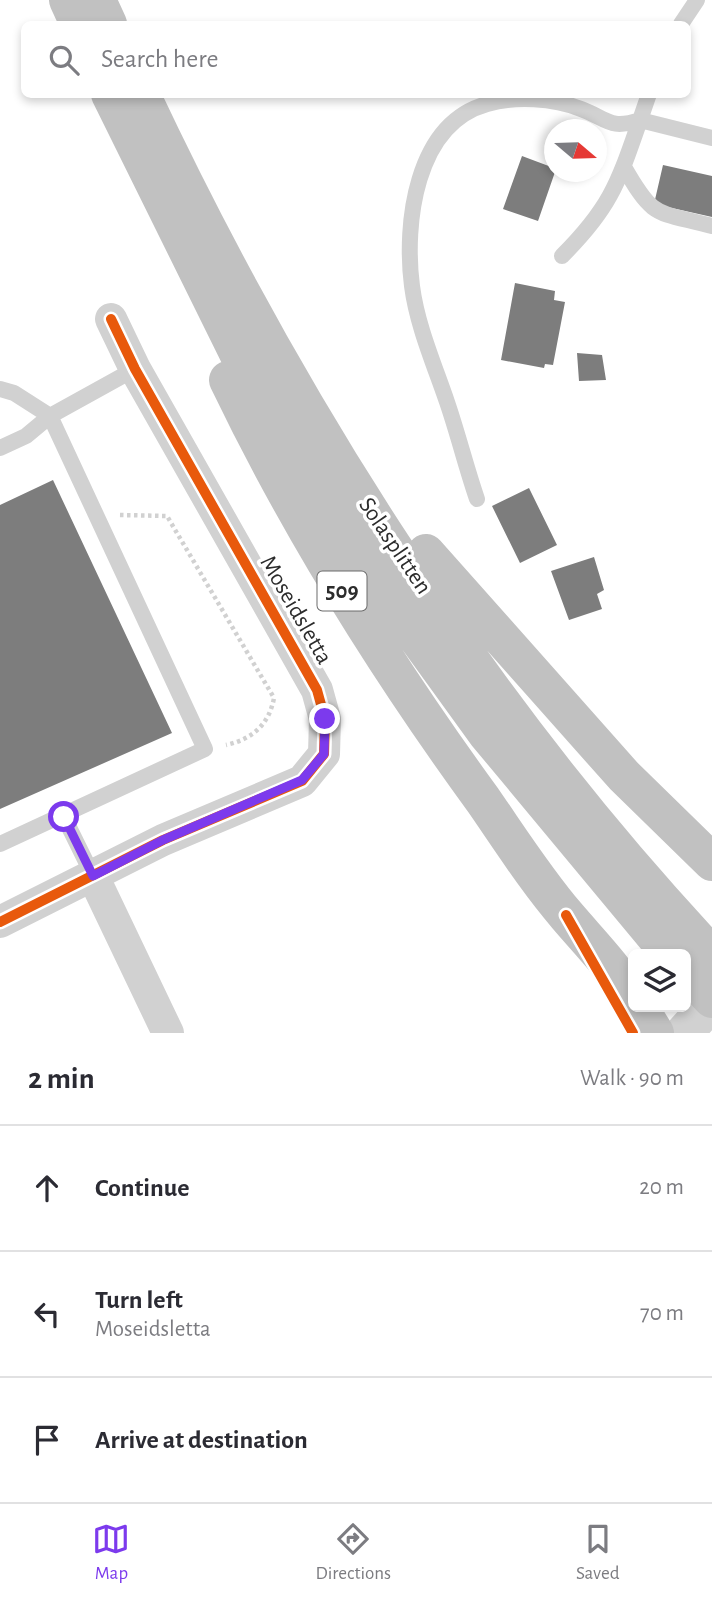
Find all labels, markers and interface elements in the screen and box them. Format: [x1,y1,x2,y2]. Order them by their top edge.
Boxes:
search box [21,21,691,98]
icon: search [45,41,83,79]
text: Search here [101,46,219,72]
north arrow [544,119,607,182]
street label: Solasplitten [354,493,436,599]
street label: Moseidsletta [255,552,337,668]
road number: 509 [318,572,366,610]
route end [309,703,340,734]
route start [48,801,79,832]
map controls [628,949,691,1012]
button: layers [628,949,691,1012]
text: 2 min [28,1064,95,1094]
text: Walk · 90 m [580,1067,684,1090]
icon: ahead [28,1169,66,1207]
text: Continue [95,1175,190,1201]
text: 20 m [639,1176,684,1199]
text: Turn left [95,1287,183,1313]
icon: left [28,1295,66,1333]
text: 70 m [640,1302,684,1325]
text: Moseidsletta [95,1318,211,1341]
icon: arrive [28,1421,66,1459]
text: Arrive at destination [95,1427,308,1453]
tab: Map [92,1520,130,1585]
tab: Directions [315,1520,391,1585]
tab: Saved [576,1520,620,1585]

